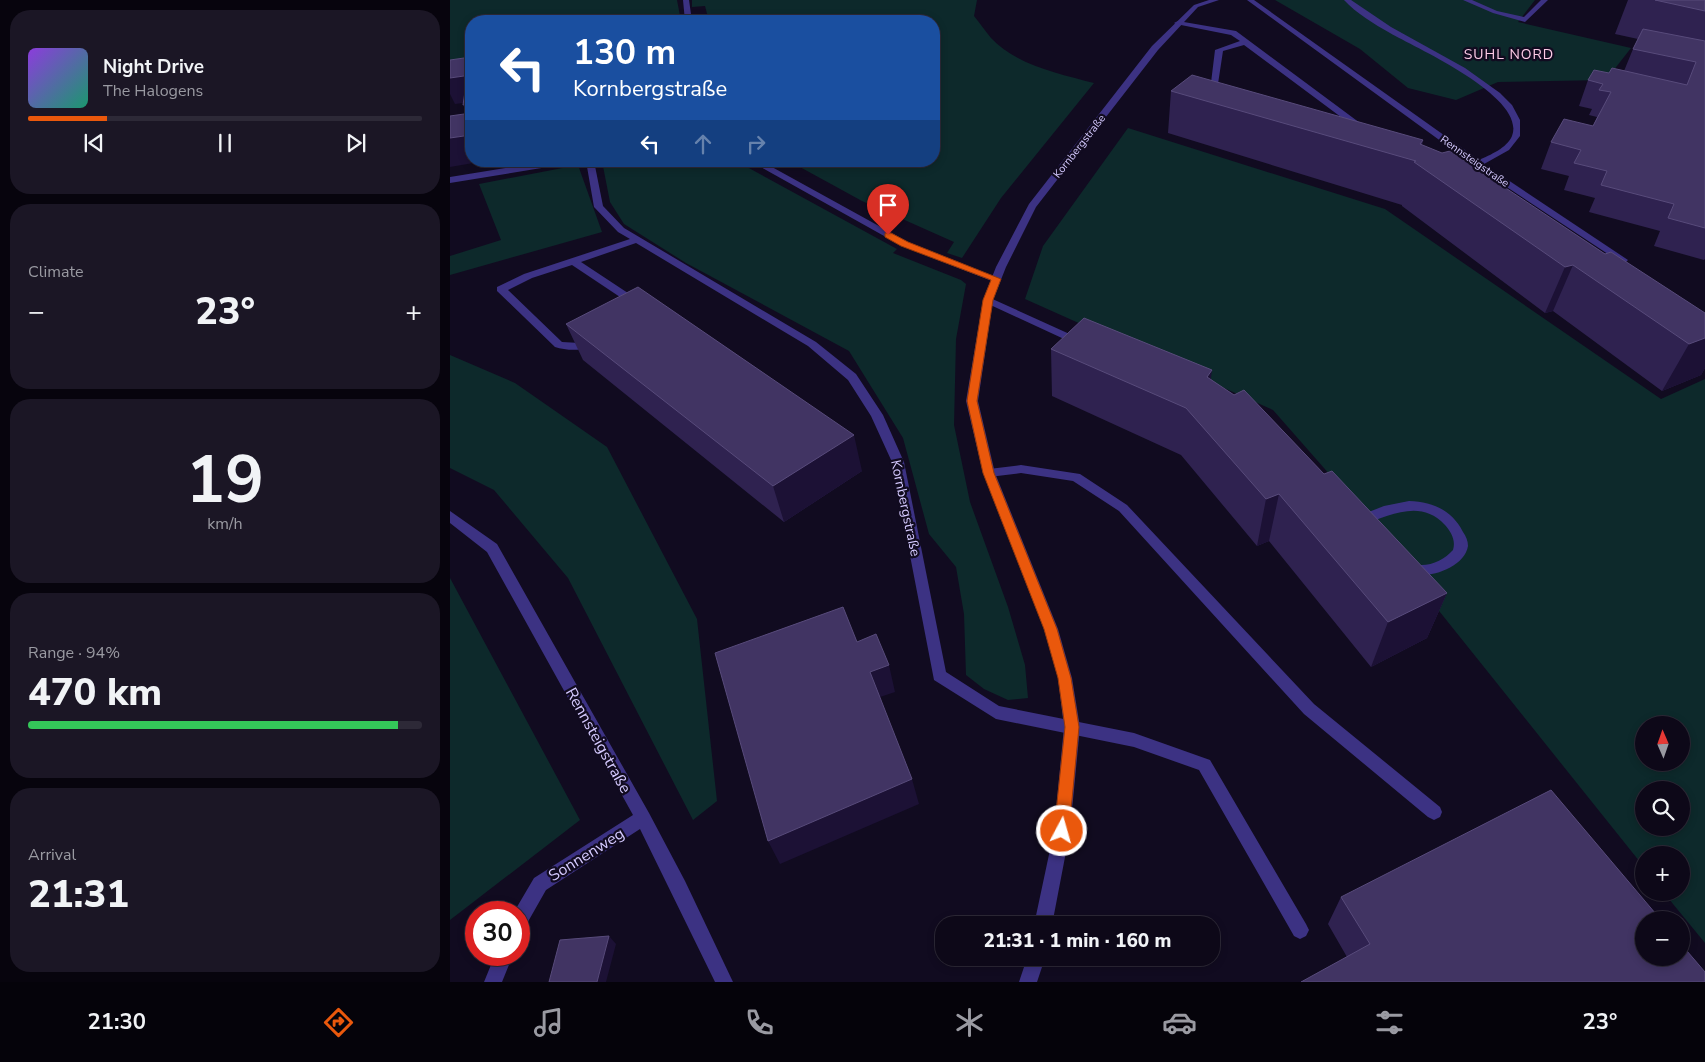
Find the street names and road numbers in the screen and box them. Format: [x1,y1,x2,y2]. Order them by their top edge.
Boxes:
street label: Kornbergstraße [1050,111,1109,181]
street label: Rennsteigstraße [1437,132,1512,191]
street label: Kornbergstraße [886,458,925,558]
street label: Rennsteigstraße [560,684,636,797]
street label: Sonnenweg [544,823,629,887]

